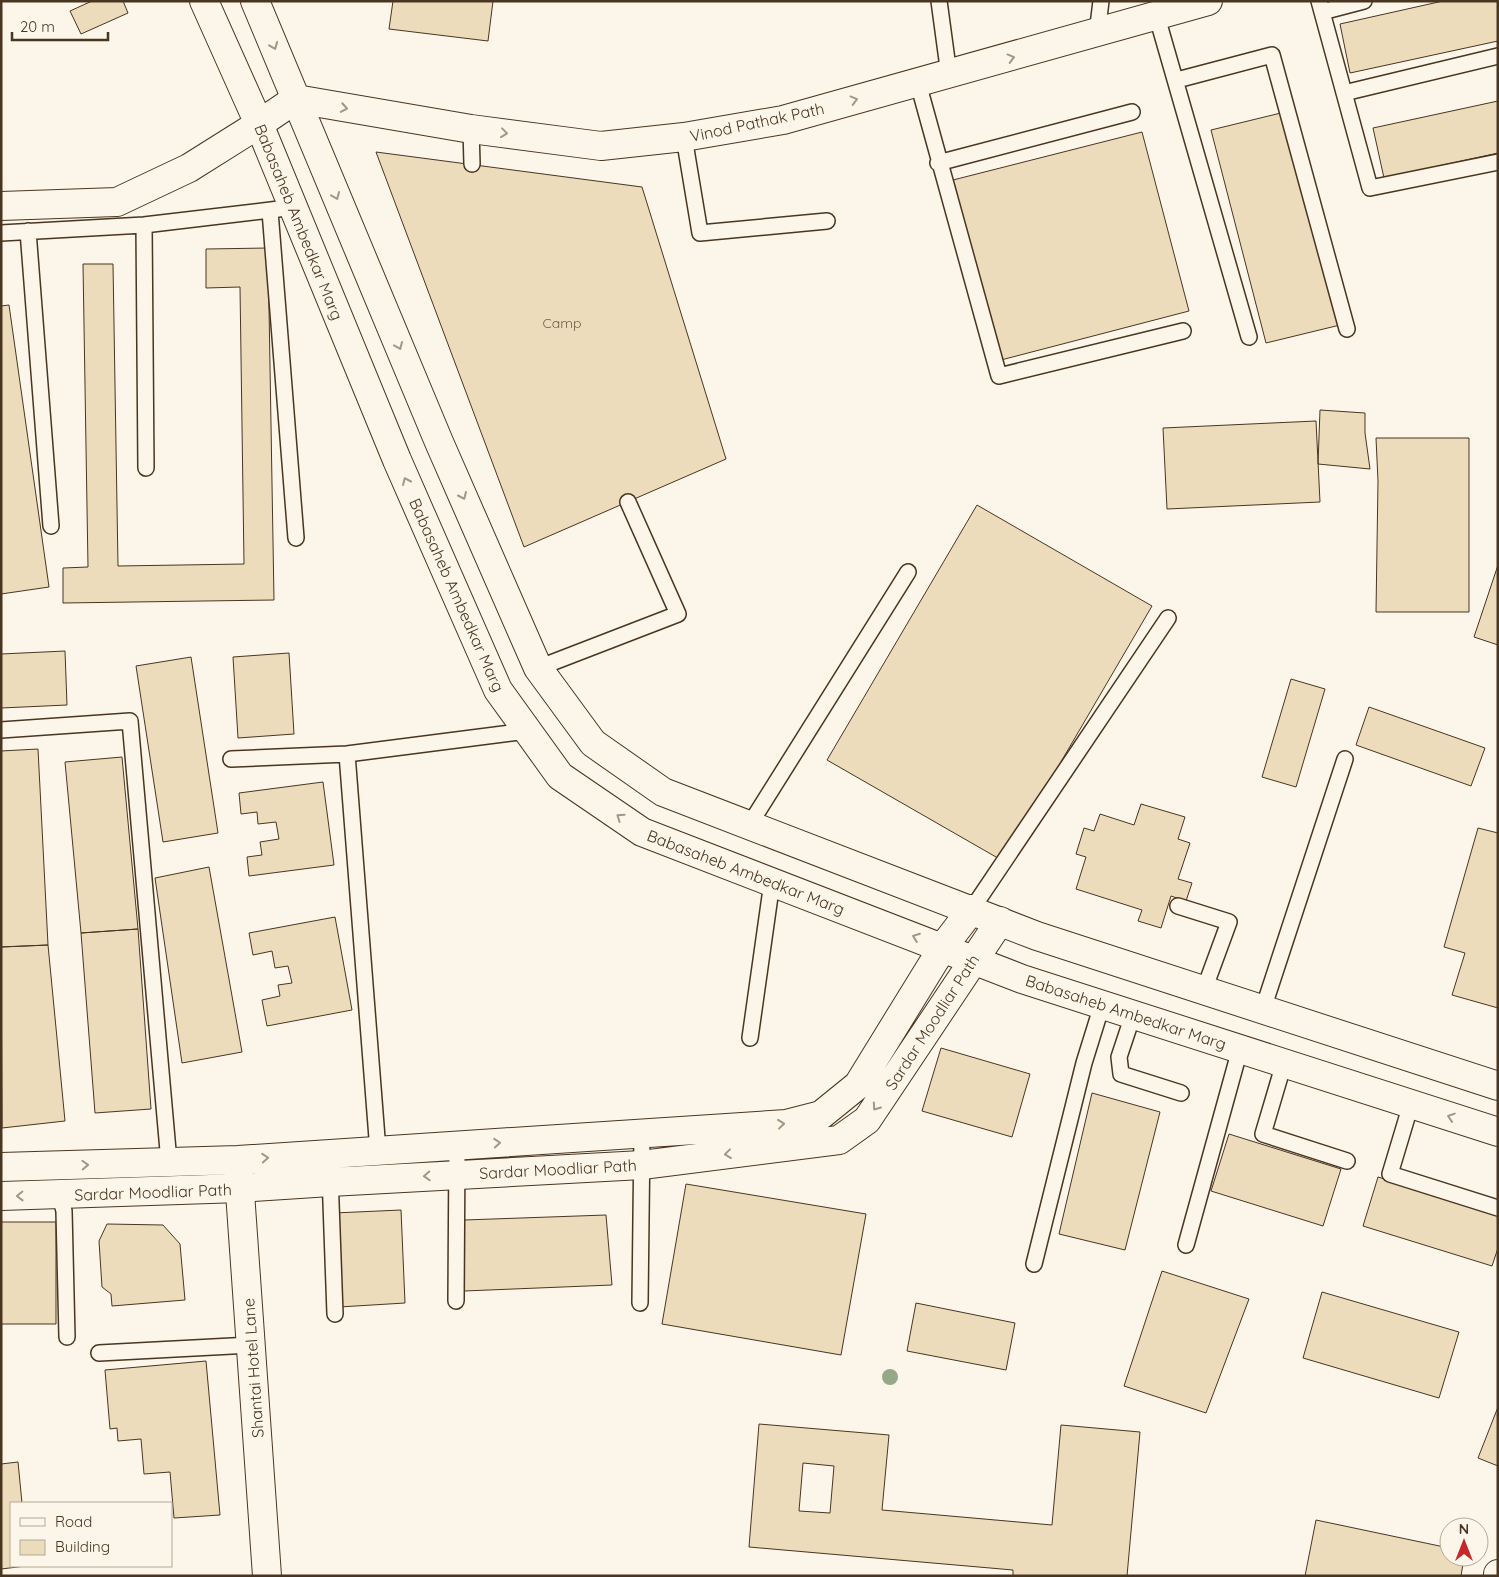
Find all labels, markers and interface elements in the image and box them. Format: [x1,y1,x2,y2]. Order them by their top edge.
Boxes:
scale bar [12,10,109,42]
text: 20 m [20,17,55,36]
one-way arrow [268,41,278,50]
one-way arrow [1006,53,1014,63]
one-way arrow [849,96,857,106]
street label: Vinod Pathak Path [688,98,826,146]
one-way arrow [339,102,348,112]
street label: Babasaheb Ambedkar Marg [250,121,348,323]
one-way arrow [501,127,509,138]
one-way arrow [330,191,341,200]
house number: Camp [543,314,581,332]
one-way arrow [393,341,403,350]
one-way arrow [401,477,412,486]
one-way arrow [456,491,467,500]
street label: Babasaheb Ambedkar Marg [405,495,509,695]
one-way arrow [616,814,626,823]
street label: Babasaheb Ambedkar Marg [644,825,848,919]
one-way arrow [912,933,921,943]
street label: Sardar Moodliar Path [881,950,983,1094]
street label: Babasaheb Ambedkar Marg [1023,970,1229,1054]
one-way arrow [873,1101,882,1111]
one-way arrow [1448,1113,1456,1123]
one-way arrow [777,1119,785,1130]
one-way arrow [493,1138,501,1149]
one-way arrow [724,1149,732,1159]
one-way arrow [261,1153,269,1164]
street label: Sardar Moodliar Path [479,1155,637,1183]
one-way arrow [82,1160,89,1170]
one-way arrow [422,1171,430,1182]
street label: Sardar Moodliar Path [74,1179,232,1205]
one-way arrow [15,1191,23,1201]
street label: Shantai Hotel Lane [238,1297,268,1439]
legend [10,1502,172,1567]
text: Road [55,1512,92,1531]
north arrow [1439,1517,1489,1567]
text: N [1459,1520,1469,1538]
text: Building [55,1537,110,1556]

